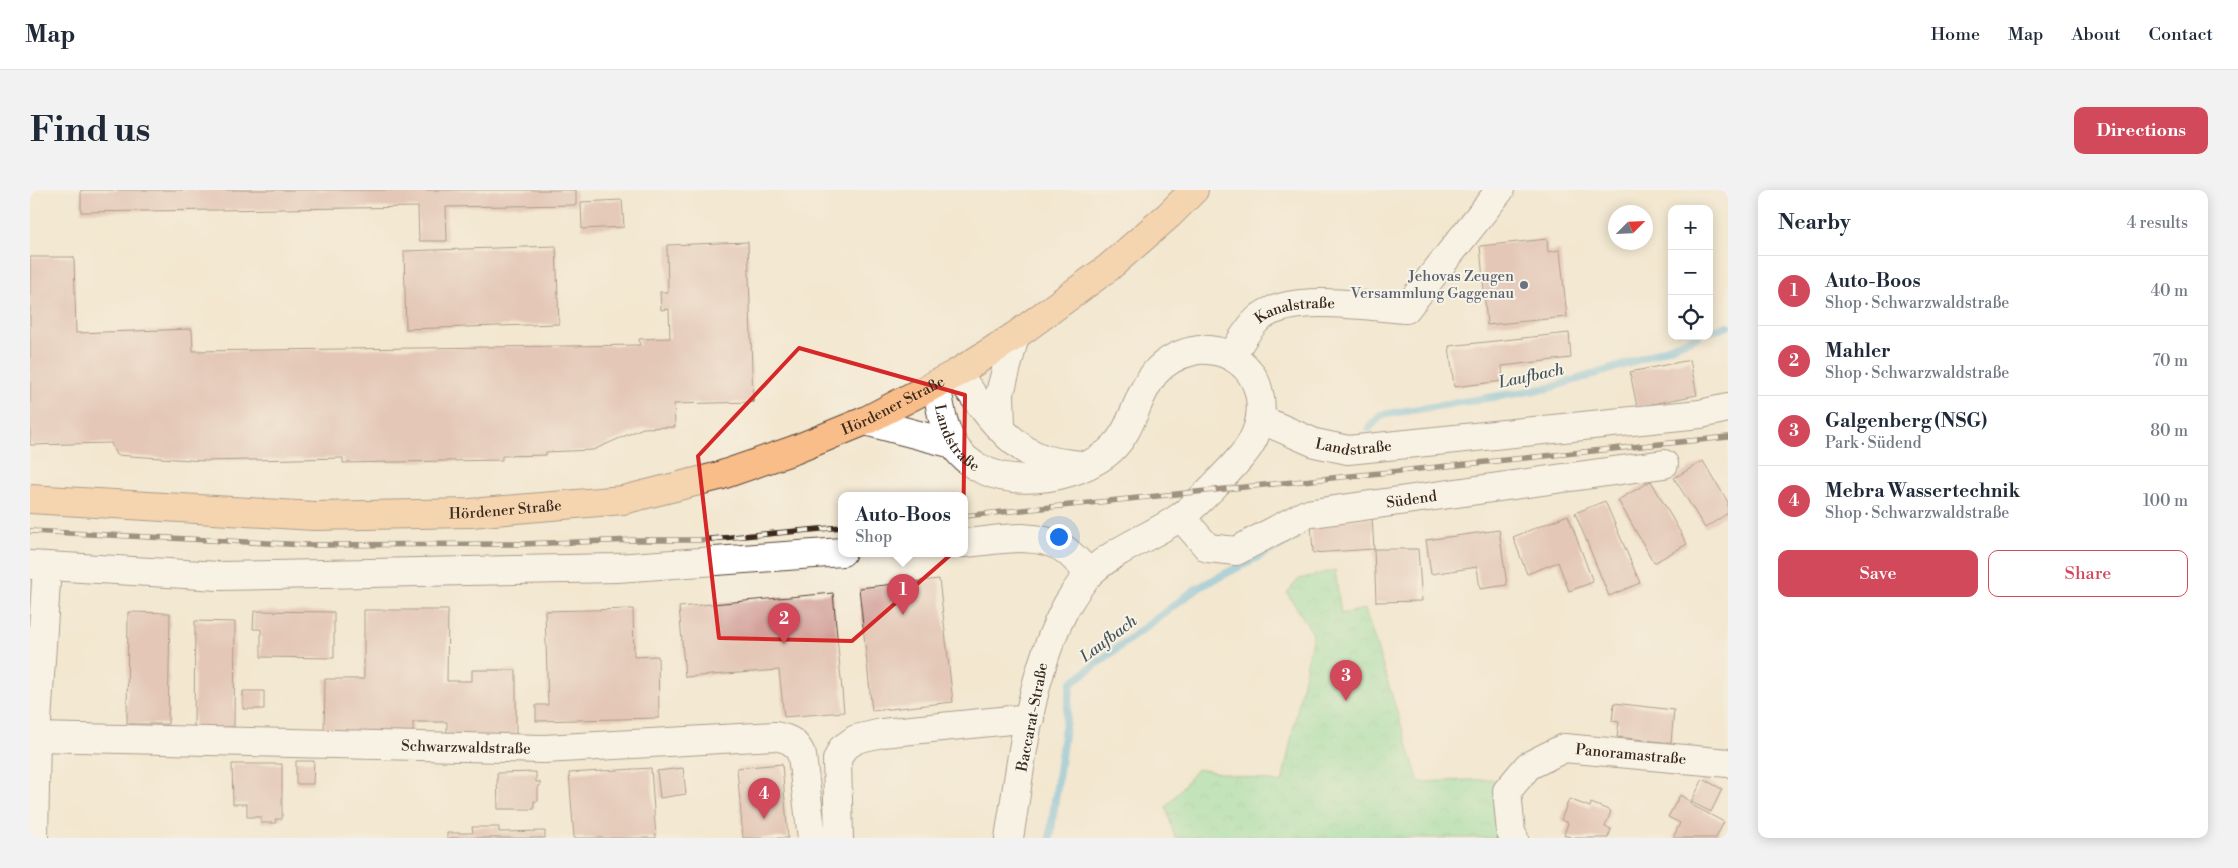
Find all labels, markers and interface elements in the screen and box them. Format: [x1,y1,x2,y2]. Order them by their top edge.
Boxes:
text: Map [25,20,75,50]
text: Home [1931,23,1980,46]
text: Map [2008,23,2044,46]
text: About [2072,23,2121,46]
text: Contact [2149,23,2213,46]
button: Directions [2074,107,2208,154]
text: Find us [30,109,150,152]
north arrow [1608,205,1653,250]
map controls [1668,205,1713,340]
button: + [1668,205,1713,250]
text: Nearby [1778,210,1851,236]
text: 4 results [2127,213,2188,233]
button: − [1668,250,1713,295]
place label: Jehovas Zeugen Versammlung Gaggenau [1350,267,1514,303]
text: Auto-Boos [1825,269,1921,293]
marker: Jehovas Zeugen Versammlung Gaggenau [1518,279,1530,291]
text: 1 [1790,281,1798,301]
text: 40 m [2151,281,2188,301]
text: Shop · Schwarzwaldstraße [1825,293,2009,313]
street label: Kanalstraße [1251,294,1335,328]
button: locate [1668,295,1713,340]
text: Mahler [1825,339,1891,363]
text: 2 [1789,351,1799,371]
text: 70 m [2152,351,2188,371]
water label: Laufbach [1496,359,1566,393]
text: Shop · Schwarzwaldstraße [1825,363,2009,383]
street label: Hördener Straße [839,372,948,440]
street label: Landstraße [930,402,983,476]
text: Galgenberg (NSG) [1825,409,1987,433]
text: 3 [1789,421,1799,441]
text: 80 m [2150,421,2188,441]
text: Park · Südend [1825,433,1922,453]
street label: Landstraße [1313,434,1393,460]
text: Mebra Wassertechnik [1825,479,2020,503]
street label: Südend [1385,487,1439,513]
text: 4 [1789,491,1799,511]
text: 100 m [2143,491,2188,511]
popup [838,492,968,557]
street label: Hördener Straße [449,496,562,523]
text: Auto-Boos [855,503,951,527]
text: Shop · Schwarzwaldstraße [1825,503,2009,523]
your location [1046,524,1072,550]
text: Shop [855,527,892,547]
button: Save [1778,550,1978,597]
button: Share [1988,550,2188,597]
pin: 1 [887,574,919,615]
pin: 2 [768,603,800,644]
water label: Laufbach [1075,611,1141,667]
pin: 3 [1330,660,1362,701]
street label: Baccarat-Straße [1012,661,1052,774]
street label: Schwarzwaldstraße [401,737,531,759]
street label: Panoramastraße [1574,740,1687,769]
pin: 4 [748,778,780,819]

